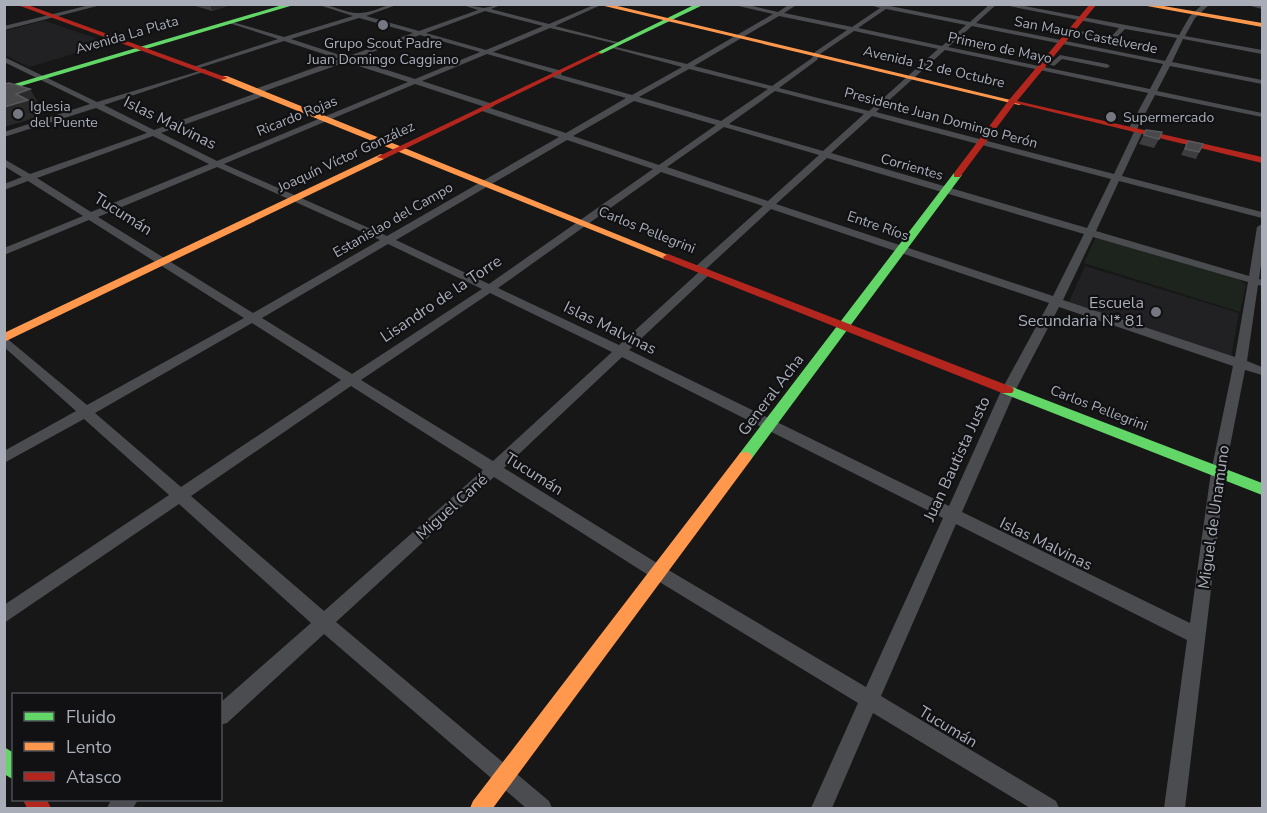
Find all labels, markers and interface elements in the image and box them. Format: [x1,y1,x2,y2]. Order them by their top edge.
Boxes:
street label: Avenida La Plata [73,11,181,59]
street label: San Mauro Castelverde [1013,12,1159,58]
marker: Grupo Scout Padre Juan Domingo Caggiano [376,18,390,32]
street label: Primero de Mayo [946,28,1054,68]
place label: Grupo Scout Padre Juan Domingo Caggiano [306,34,459,69]
street label: Avenida 12 de Octubre [861,41,1007,93]
street label: Presidente Juan Domingo Perón [842,83,1040,153]
street label: Islas Malvinas [120,91,220,155]
street label: Ricardo Rojas [254,91,340,141]
place label: Iglesia del Puente [30,97,98,132]
marker: Iglesia del Puente [11,107,25,121]
place label: Supermercado [1123,108,1214,127]
marker: Supermercado [1104,110,1118,124]
street label: Joaquín Víctor González [274,117,418,197]
street label: Corrientes [878,149,946,185]
street label: Estanislao del Campo [329,178,457,262]
street label: Tucumán [90,187,156,241]
street label: Carlos Pellegrini [596,202,698,258]
street label: Entre Ríos [845,207,912,246]
street label: Lisandro de la Torre [376,250,506,348]
place label: Escuela Secundaria N* 81 [1018,292,1144,332]
street label: Islas Malvinas [560,296,660,360]
marker: Escuela Secundaria N* 81 [1149,305,1163,319]
street label: General Acha [733,350,809,440]
street label: Carlos Pellegrini [1047,381,1151,435]
street label: Juan Bautista Justo [918,393,996,526]
street label: Miguel de Unamuno [1193,444,1235,590]
street label: Tucumán [501,447,567,501]
street label: Miguel Cané [411,469,493,545]
street label: Islas Malvinas [996,512,1096,576]
legend [12,693,222,801]
street label: Tucumán [914,701,982,753]
text: Fluido [66,705,116,729]
text: Lento [66,735,112,759]
text: Atasco [66,765,122,789]

